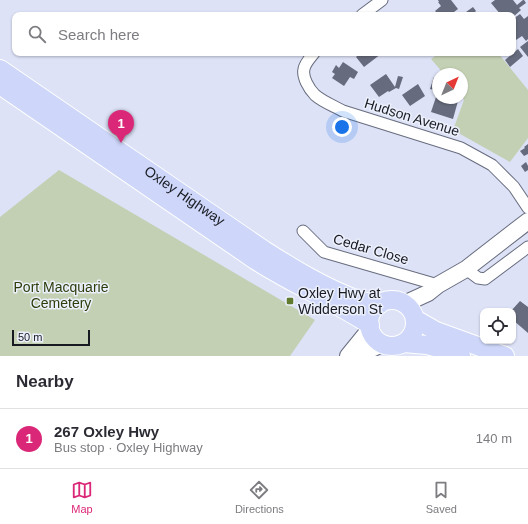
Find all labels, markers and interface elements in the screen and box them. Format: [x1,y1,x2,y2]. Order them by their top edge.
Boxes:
search box [12,12,516,56]
icon: search [26,23,48,45]
text: Search here [58,26,140,43]
north arrow [432,68,468,104]
street label: Hudson Avenue [363,95,462,139]
pin: 1 [108,110,134,143]
your location [332,117,352,137]
street label: Oxley Highway [142,163,228,229]
street label: Cedar Close [331,231,411,267]
park label: Port Macquarie Cemetery [14,279,109,311]
place label: Oxley Hwy at Widderson St [298,285,382,317]
marker: Oxley Hwy at Widderson St [285,296,295,306]
map controls [480,308,516,344]
button: locate [480,308,516,344]
scale bar [12,328,90,347]
text: 50 m [18,331,42,343]
text: Nearby [16,372,74,391]
text: 267 Oxley Hwy [54,423,159,440]
text: 1 [25,431,33,446]
text: 140 m [476,431,512,446]
text: Bus stop · Oxley Highway [54,440,203,455]
tab: Map [71,479,93,515]
tab: Directions [235,479,284,515]
tab: Saved [426,479,457,515]

